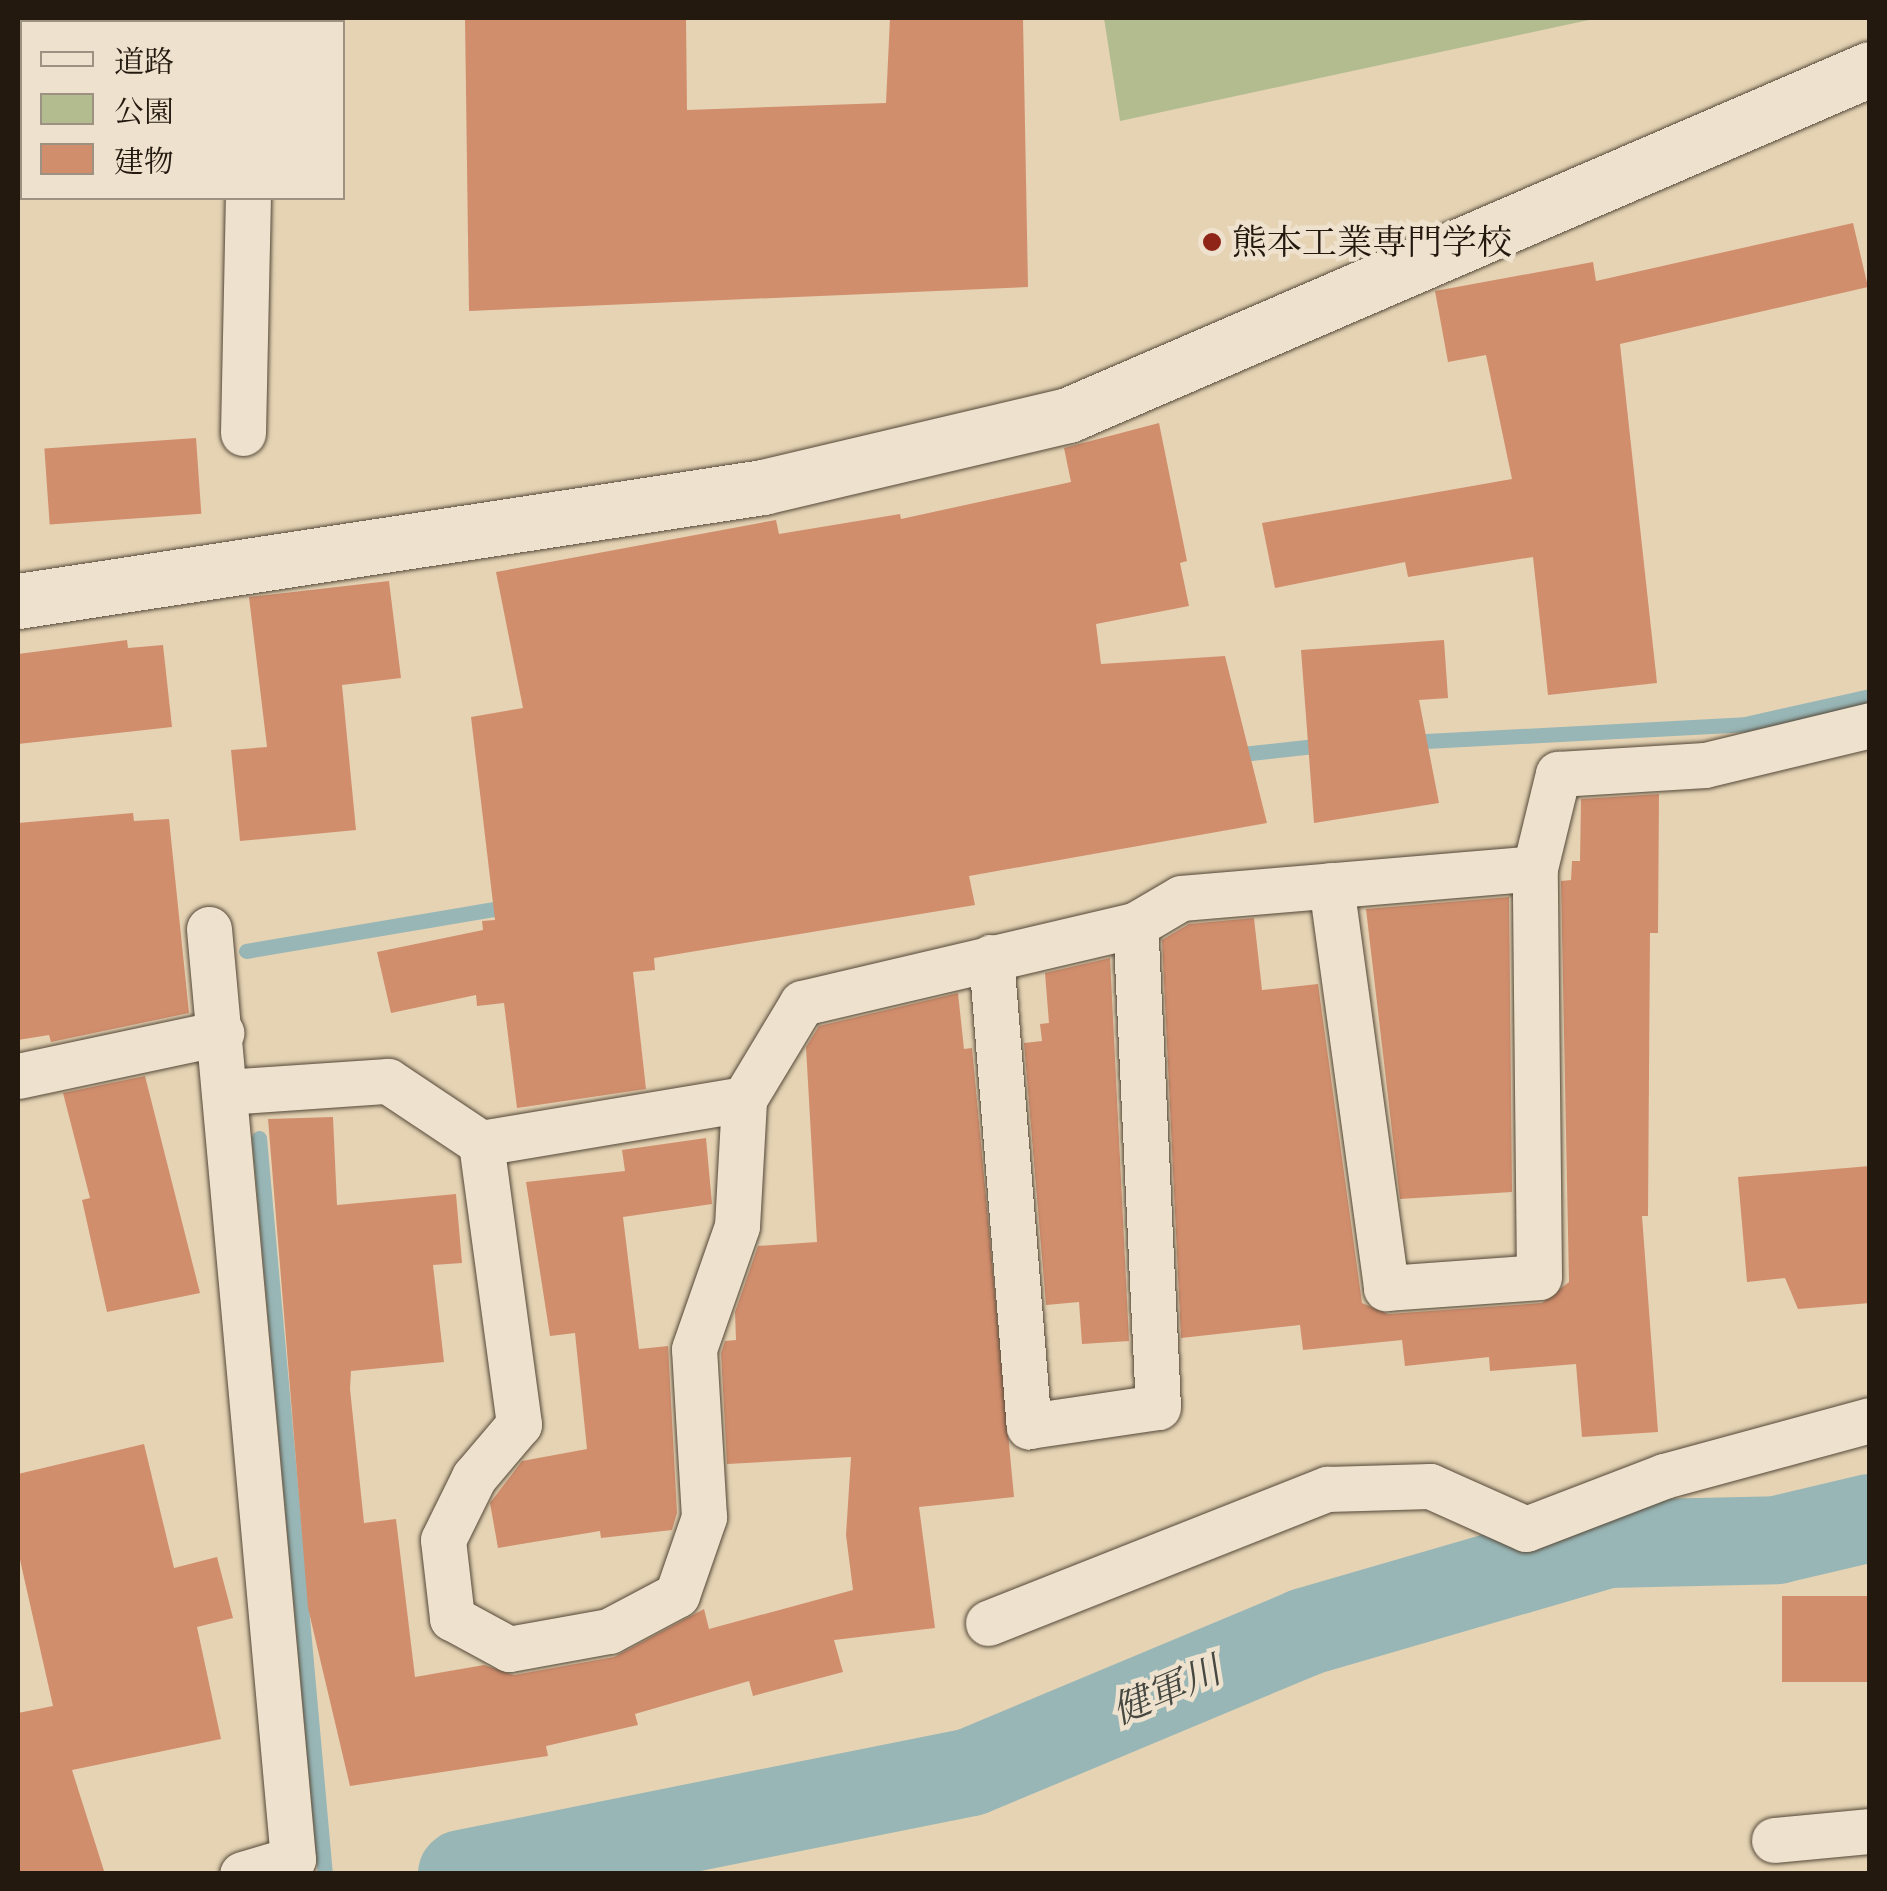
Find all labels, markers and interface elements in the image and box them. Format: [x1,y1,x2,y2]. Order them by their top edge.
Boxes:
legend [20,20,345,200]
text: 道路 [114,42,174,81]
text: 公園 [114,92,174,131]
text: 建物 [114,142,174,181]
place label: 熊本工業専門学校 [1232,221,1512,263]
marker: 熊本工業専門学校 [1201,231,1223,253]
water label: 健軍川 [1105,1647,1227,1733]

